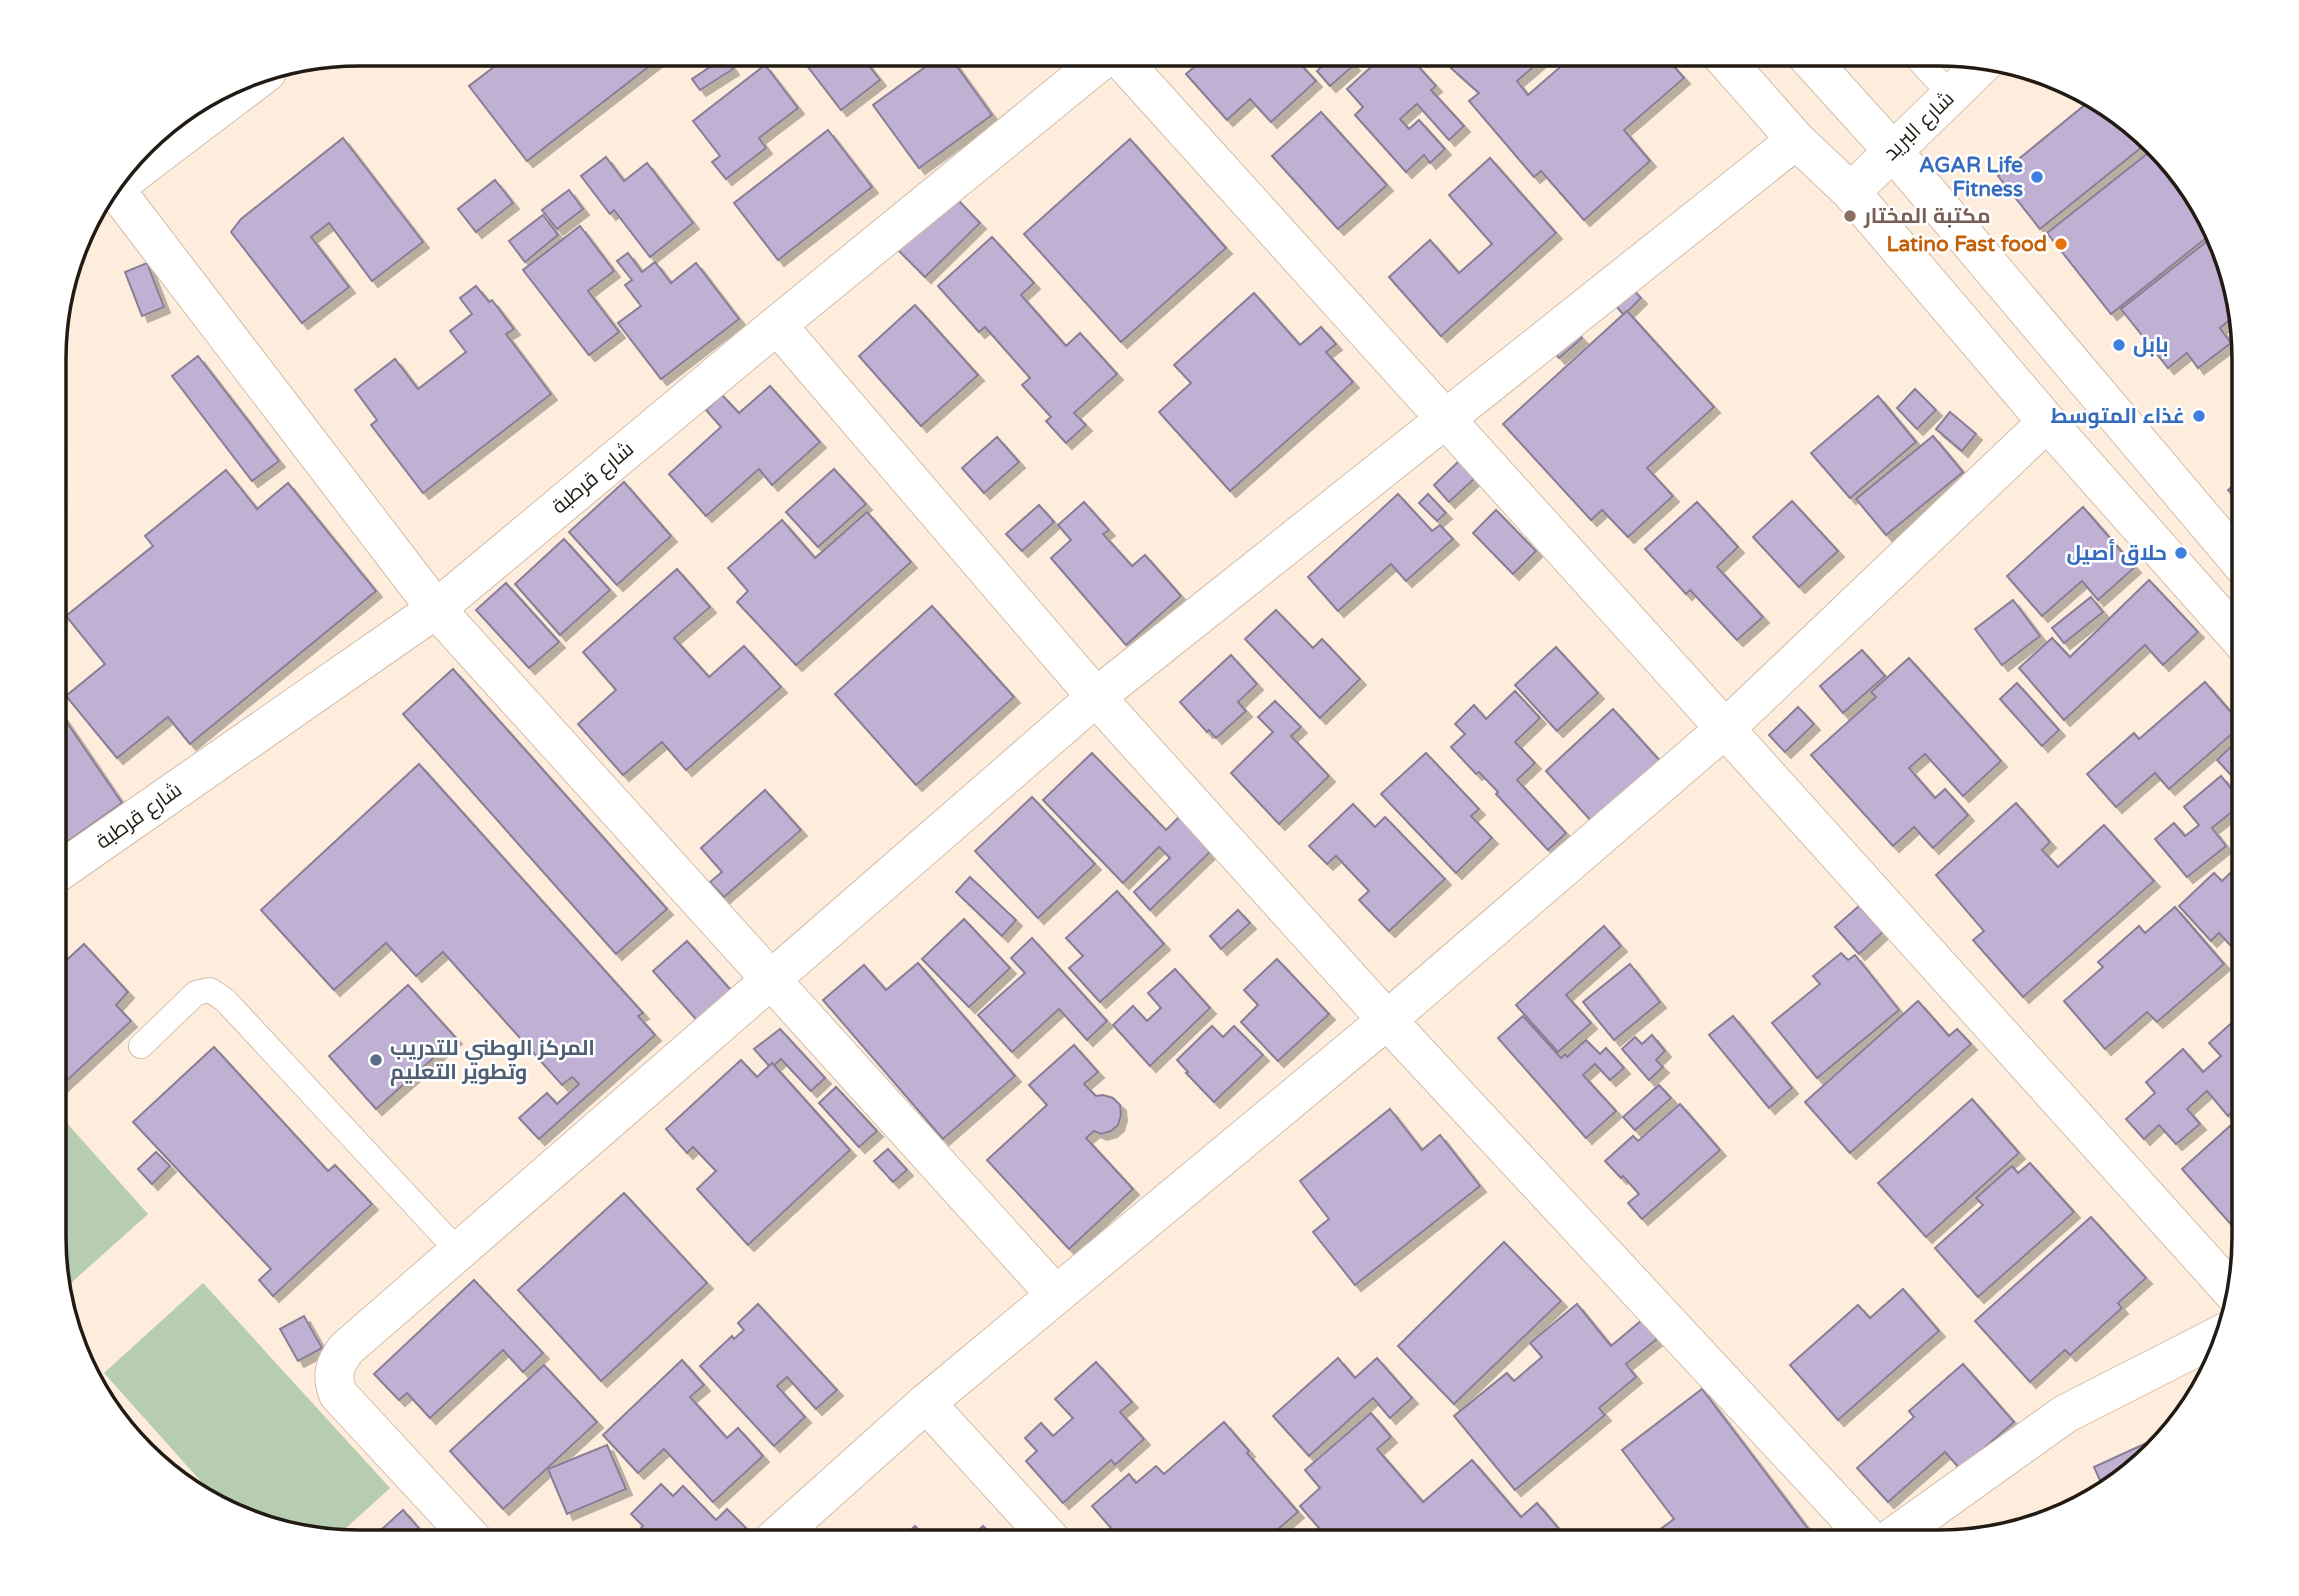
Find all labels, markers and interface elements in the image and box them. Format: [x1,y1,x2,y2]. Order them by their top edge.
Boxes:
street label: شارع البريد [1878,86,1960,166]
place label: AGAR Life Fitness [1919,153,2023,202]
marker: AGAR Life Fitness [2029,169,2045,185]
place label: مكتبة المختار [1863,204,1991,229]
marker: مكتبة المختار [1842,208,1858,224]
place label: Latino Fast food [1886,232,2047,257]
marker: Latino Fast food [2053,236,2069,252]
place label: بابل [2133,333,2169,358]
marker: بابل [2111,337,2127,353]
place label: غذاء المتوسط [2051,404,2185,429]
marker: غذاء المتوسط [2191,408,2207,424]
street label: شارع قرطبة [547,437,640,520]
place label: حلاق أصيل [2067,539,2167,566]
marker: حلاق أصيل [2173,545,2189,561]
street label: شارع قرطبة [91,777,187,855]
place label: المركز الوطني للتدريب وتطوير التعليم [390,1036,595,1086]
marker: المركز الوطني للتدريب وتطوير التعليم [368,1052,384,1068]

